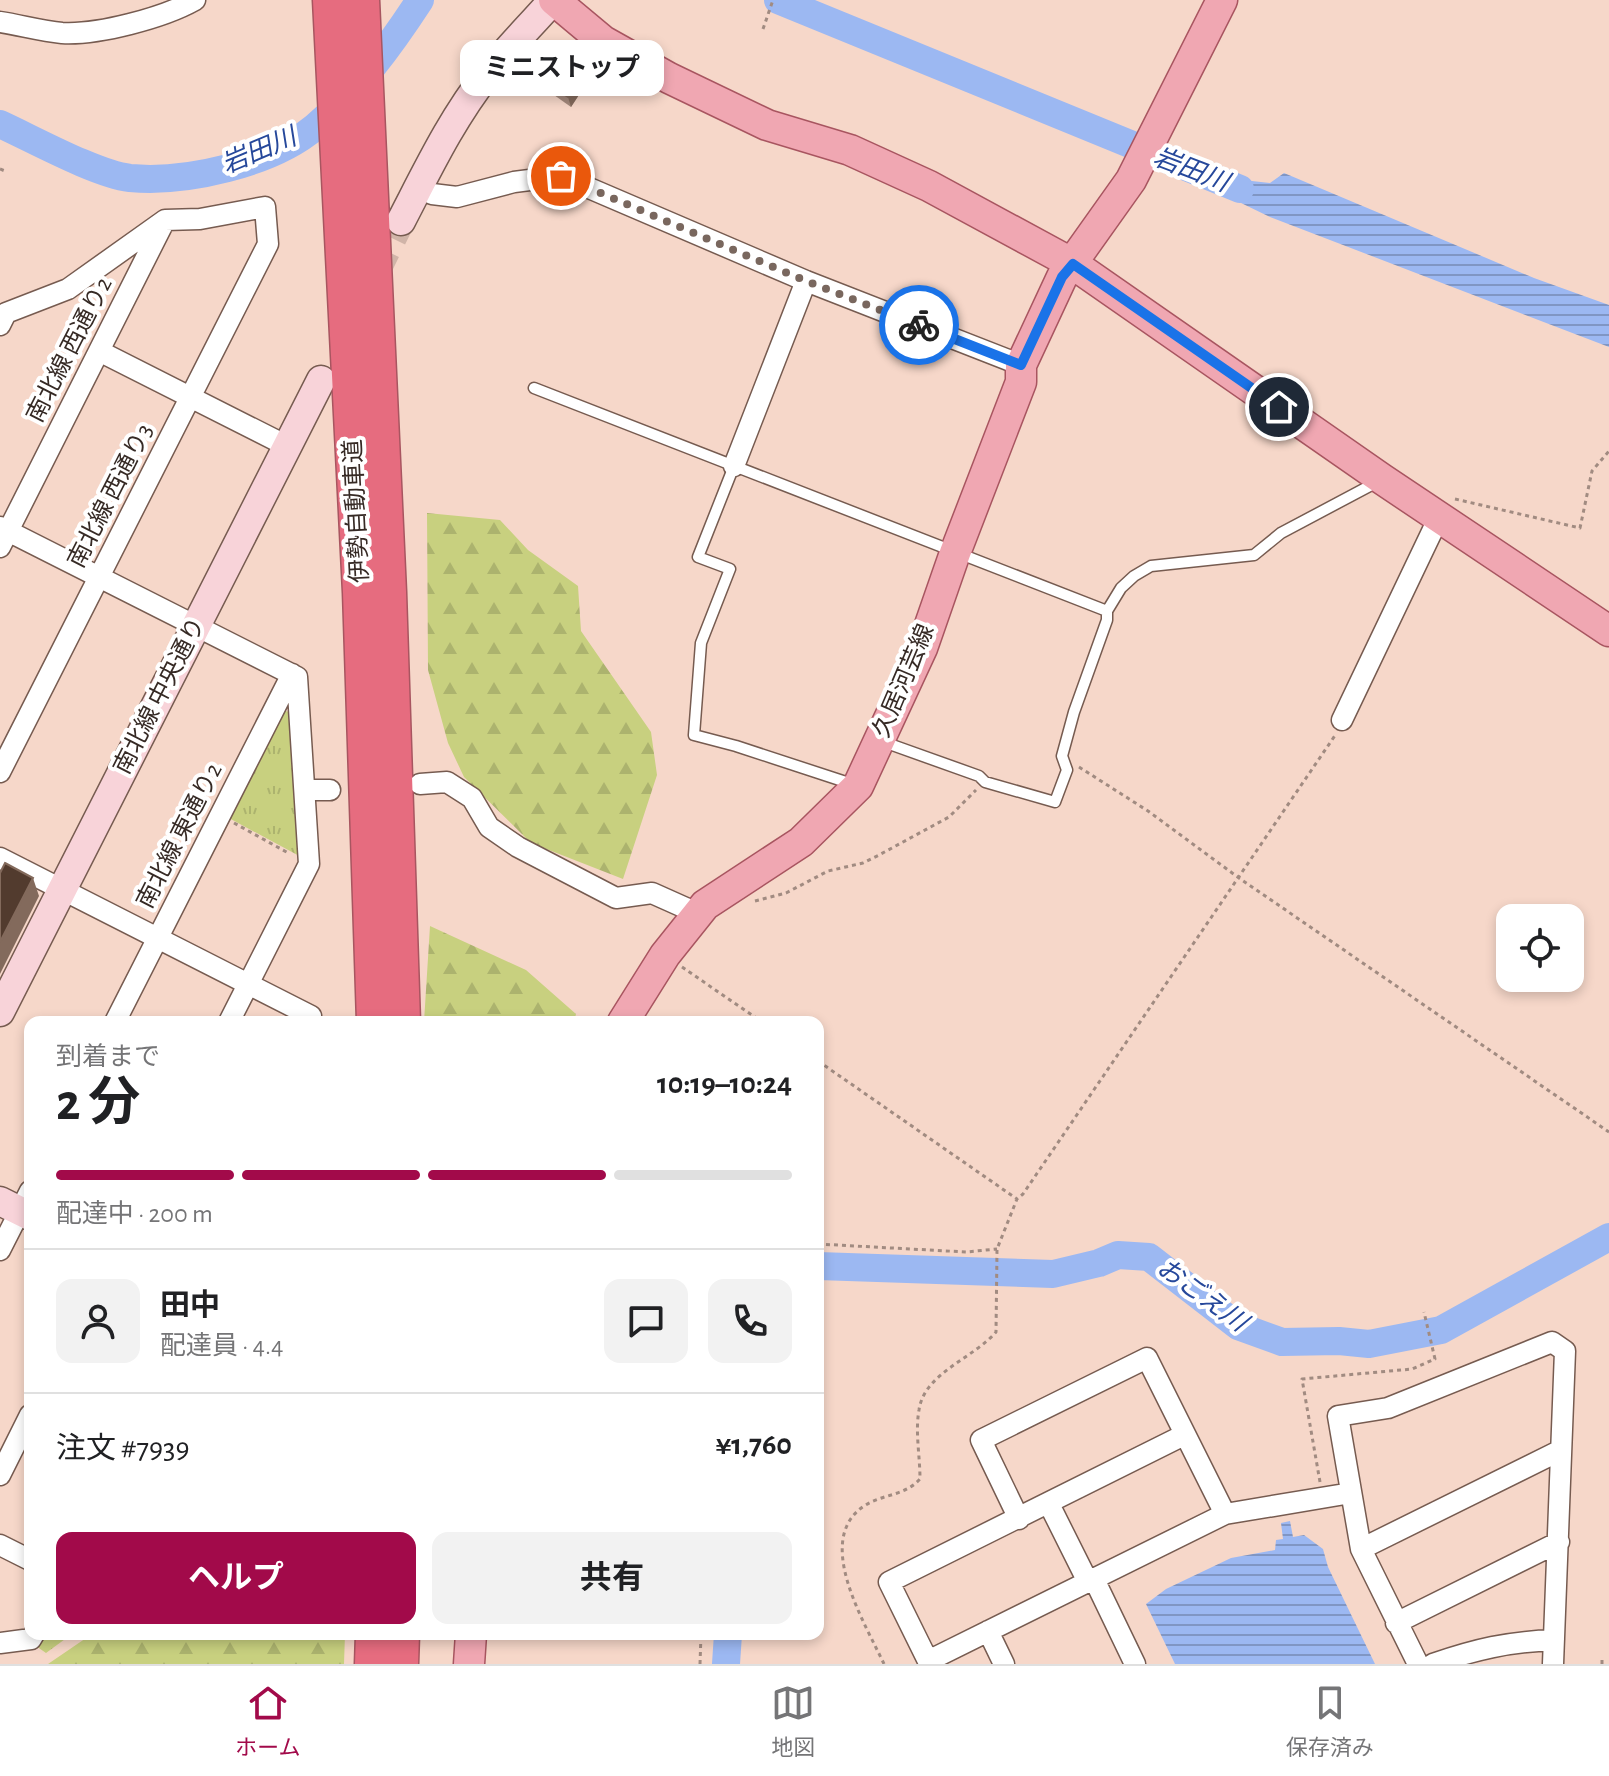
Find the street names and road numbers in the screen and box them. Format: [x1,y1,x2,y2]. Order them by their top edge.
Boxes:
street label: 南北線 西通り2 [21,273,117,426]
street label: 南北線 西通り3 [63,419,158,572]
street label: 伊勢自動車道 [339,438,373,584]
street label: 南北線 中央通り [108,613,210,778]
street label: 久居河芸線 [868,620,938,741]
street label: 南北線 東通り2 [131,759,227,912]

